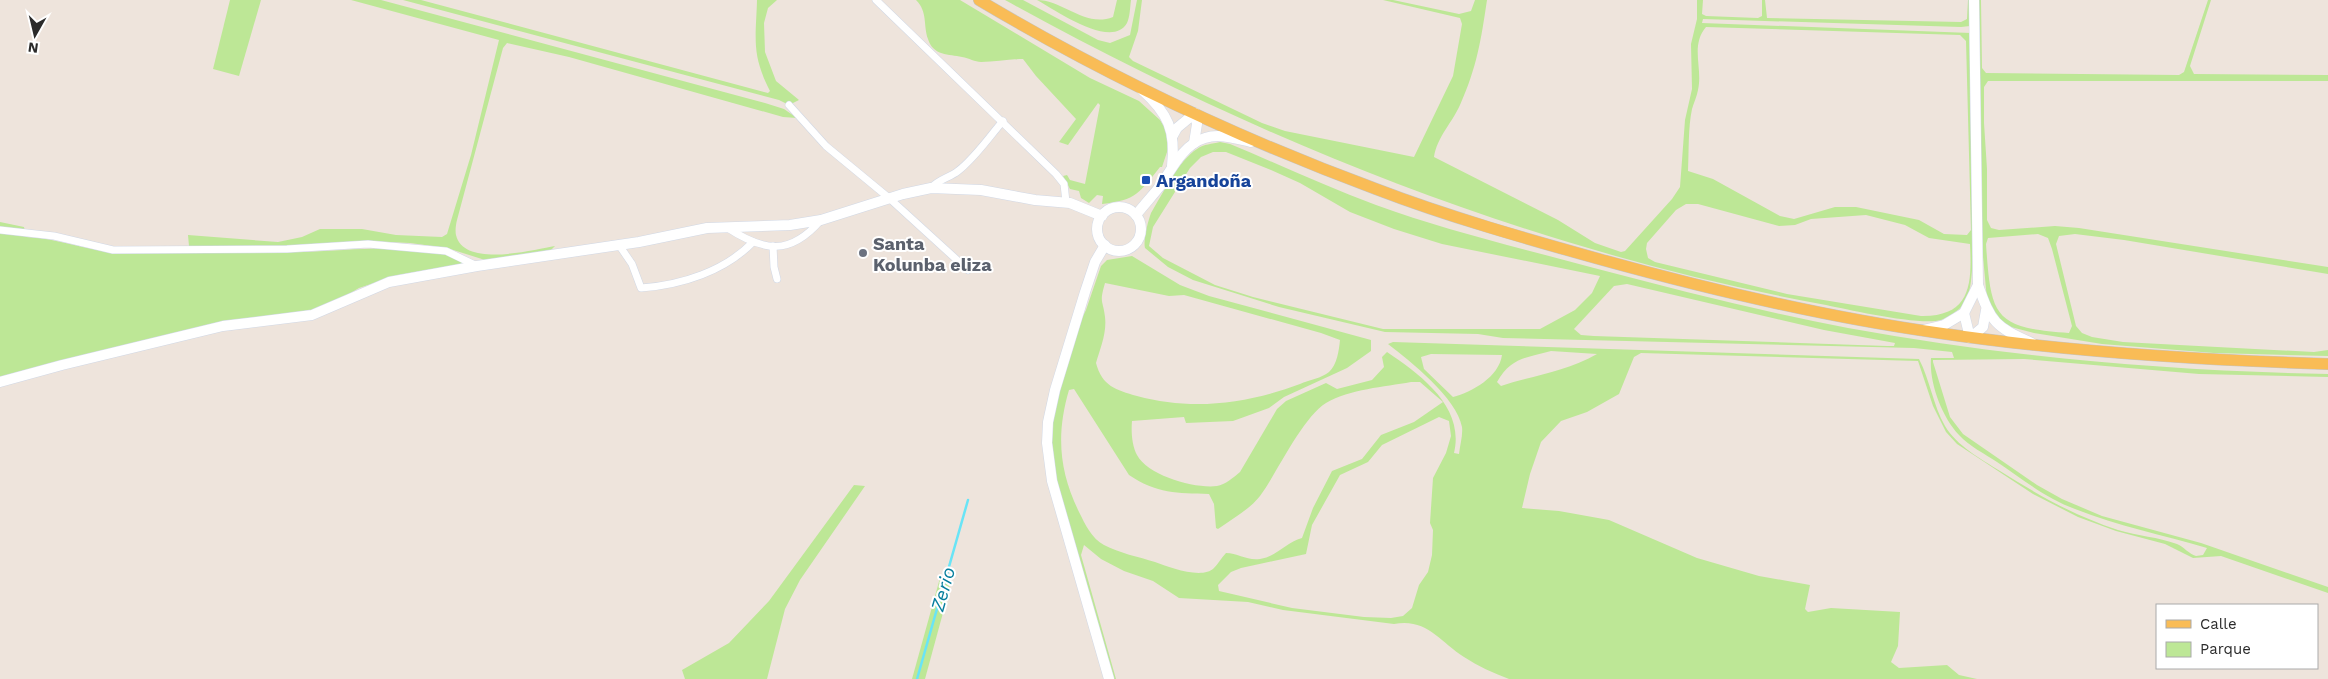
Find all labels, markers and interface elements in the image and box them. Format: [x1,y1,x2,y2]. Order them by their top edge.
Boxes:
north arrow [10,10,60,60]
text: N [27,39,39,57]
place label: Argandoña [1156,170,1252,191]
marker: Argandoña [1140,174,1152,186]
place label: Santa Kolunba eliza [873,233,992,275]
marker: Santa Kolunba eliza [857,247,869,259]
water label: Zerio [925,564,960,615]
legend [2156,604,2318,669]
text: Calle [2200,615,2237,633]
text: Parque [2200,640,2251,658]

